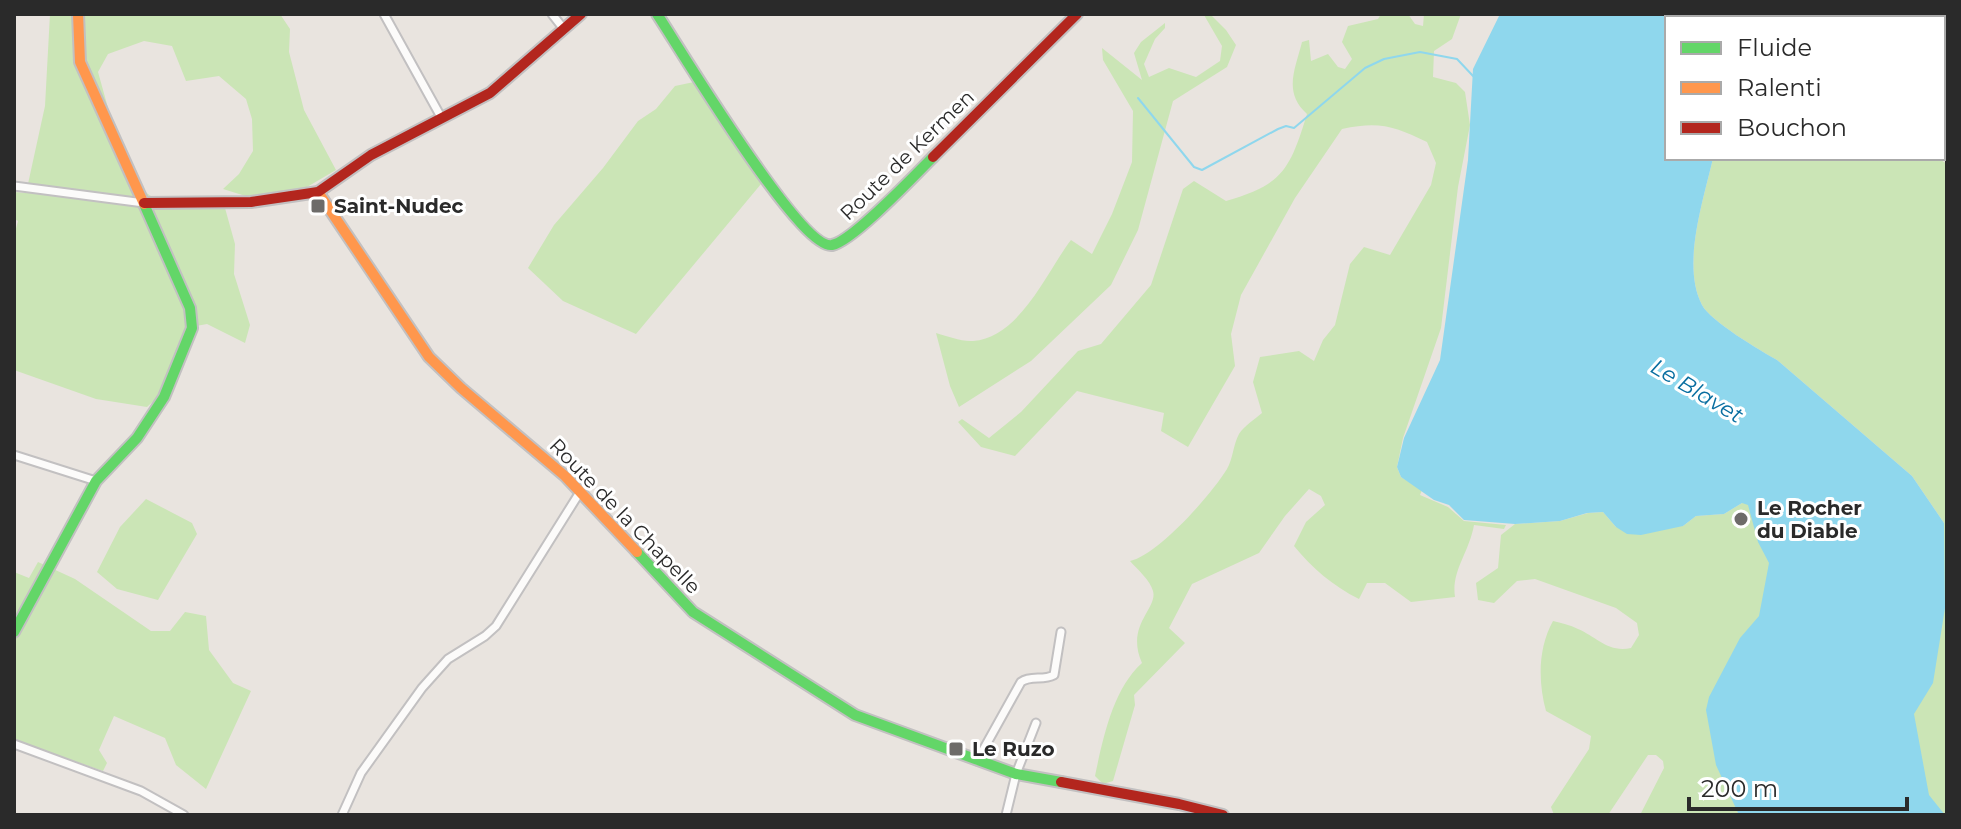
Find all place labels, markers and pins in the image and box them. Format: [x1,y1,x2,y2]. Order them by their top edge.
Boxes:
place label: Saint-Nudec [334,194,464,218]
marker: Saint-Nudec [309,197,327,215]
place label: Le Rocher du Diable [1757,496,1862,543]
marker: Le Rocher du Diable [1732,510,1750,528]
place label: Le Ruzo [972,737,1055,761]
marker: Le Ruzo [947,740,965,758]

